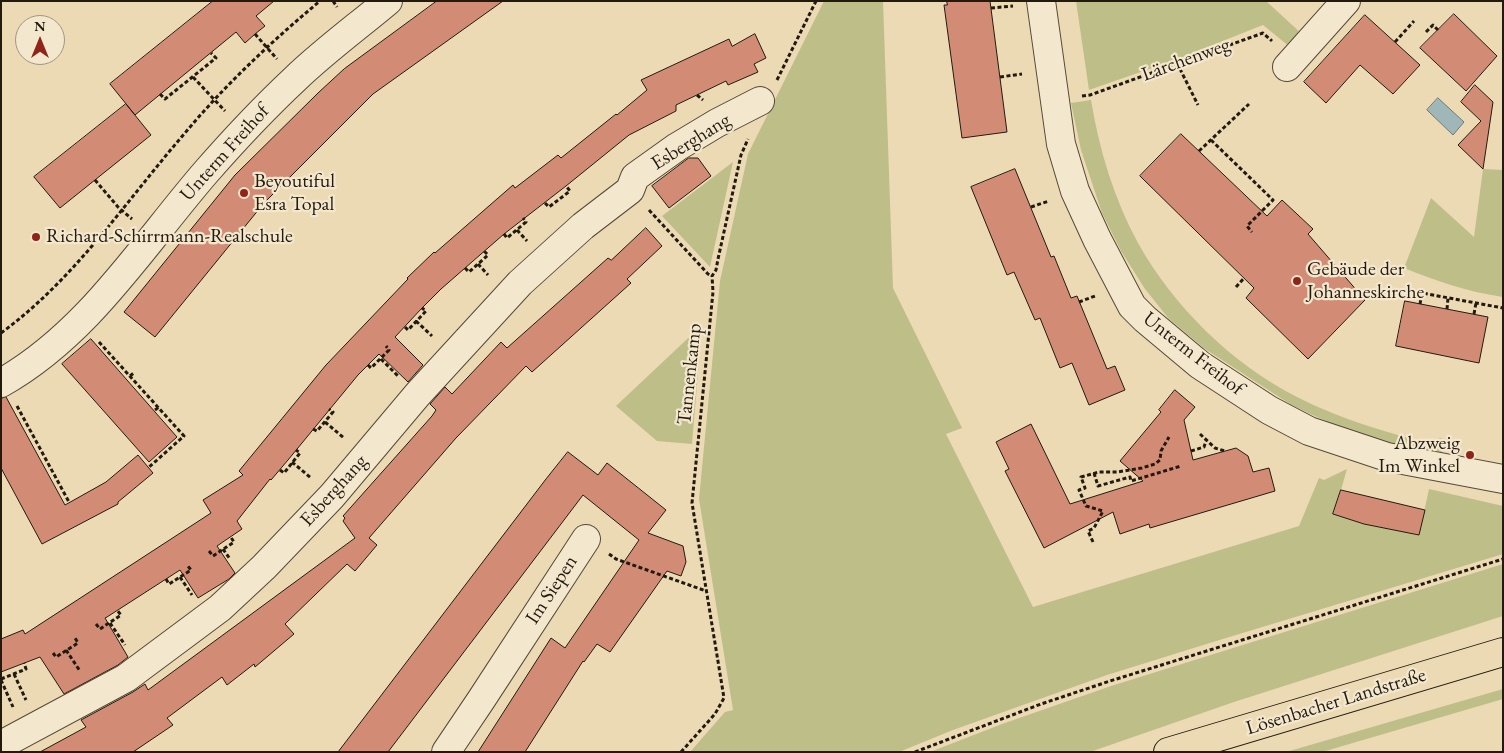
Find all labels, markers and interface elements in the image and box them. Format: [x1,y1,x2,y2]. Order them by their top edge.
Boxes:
north arrow [15,15,65,65]
text: N [34,17,46,35]
street label: Lärchenweg [1139,33,1233,87]
street label: Unterm Freihof [175,100,275,206]
street label: Esberghang [647,108,735,176]
place label: Beyoutiful Esra Topal [254,170,335,217]
marker: Beyoutiful Esra Topal [238,187,250,199]
place label: Richard-Schirrmann-Realschule [46,225,293,249]
marker: Richard-Schirrmann-Realschule [30,231,42,243]
place label: Gebäude der Johanneskirche [1307,258,1424,305]
marker: Gebäude der Johanneskirche [1291,275,1303,287]
street label: Unterm Freihof [1138,307,1248,401]
street label: Tannenkamp [673,322,707,426]
place label: Abzweig Im Winkel [1378,432,1460,479]
marker: Abzweig Im Winkel [1464,449,1476,461]
street label: Esberghang [295,450,373,532]
street label: Im Siepen [521,551,583,629]
street label: Lösenbacher Landstraße [1243,663,1429,741]

